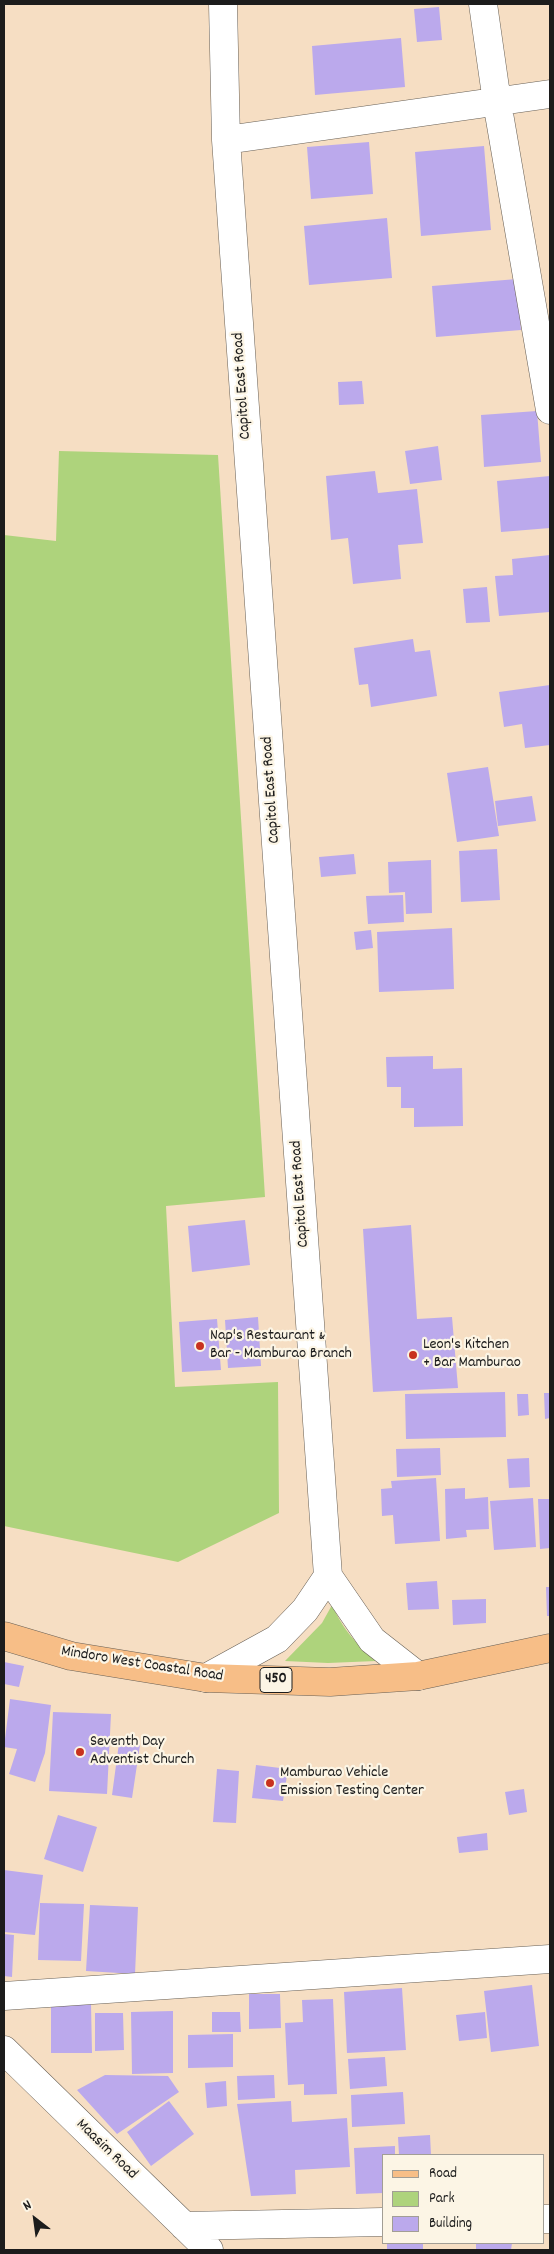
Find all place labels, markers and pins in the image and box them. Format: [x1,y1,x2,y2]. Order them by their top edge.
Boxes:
place label: Nap's Restaurant & Bar - Mamburao Branch [210,1327,352,1365]
place label: Leon's Kitchen + Bar Mamburao [423,1336,521,1374]
marker: Nap's Restaurant & Bar - Mamburao Branch [194,1340,206,1352]
marker: Leon's Kitchen + Bar Mamburao [407,1349,419,1361]
place label: Seventh Day Adventist Church [90,1733,194,1771]
marker: Seventh Day Adventist Church [74,1746,86,1758]
place label: Mamburao Vehicle Emission Testing Center [280,1764,424,1802]
marker: Mamburao Vehicle Emission Testing Center [264,1777,276,1789]

